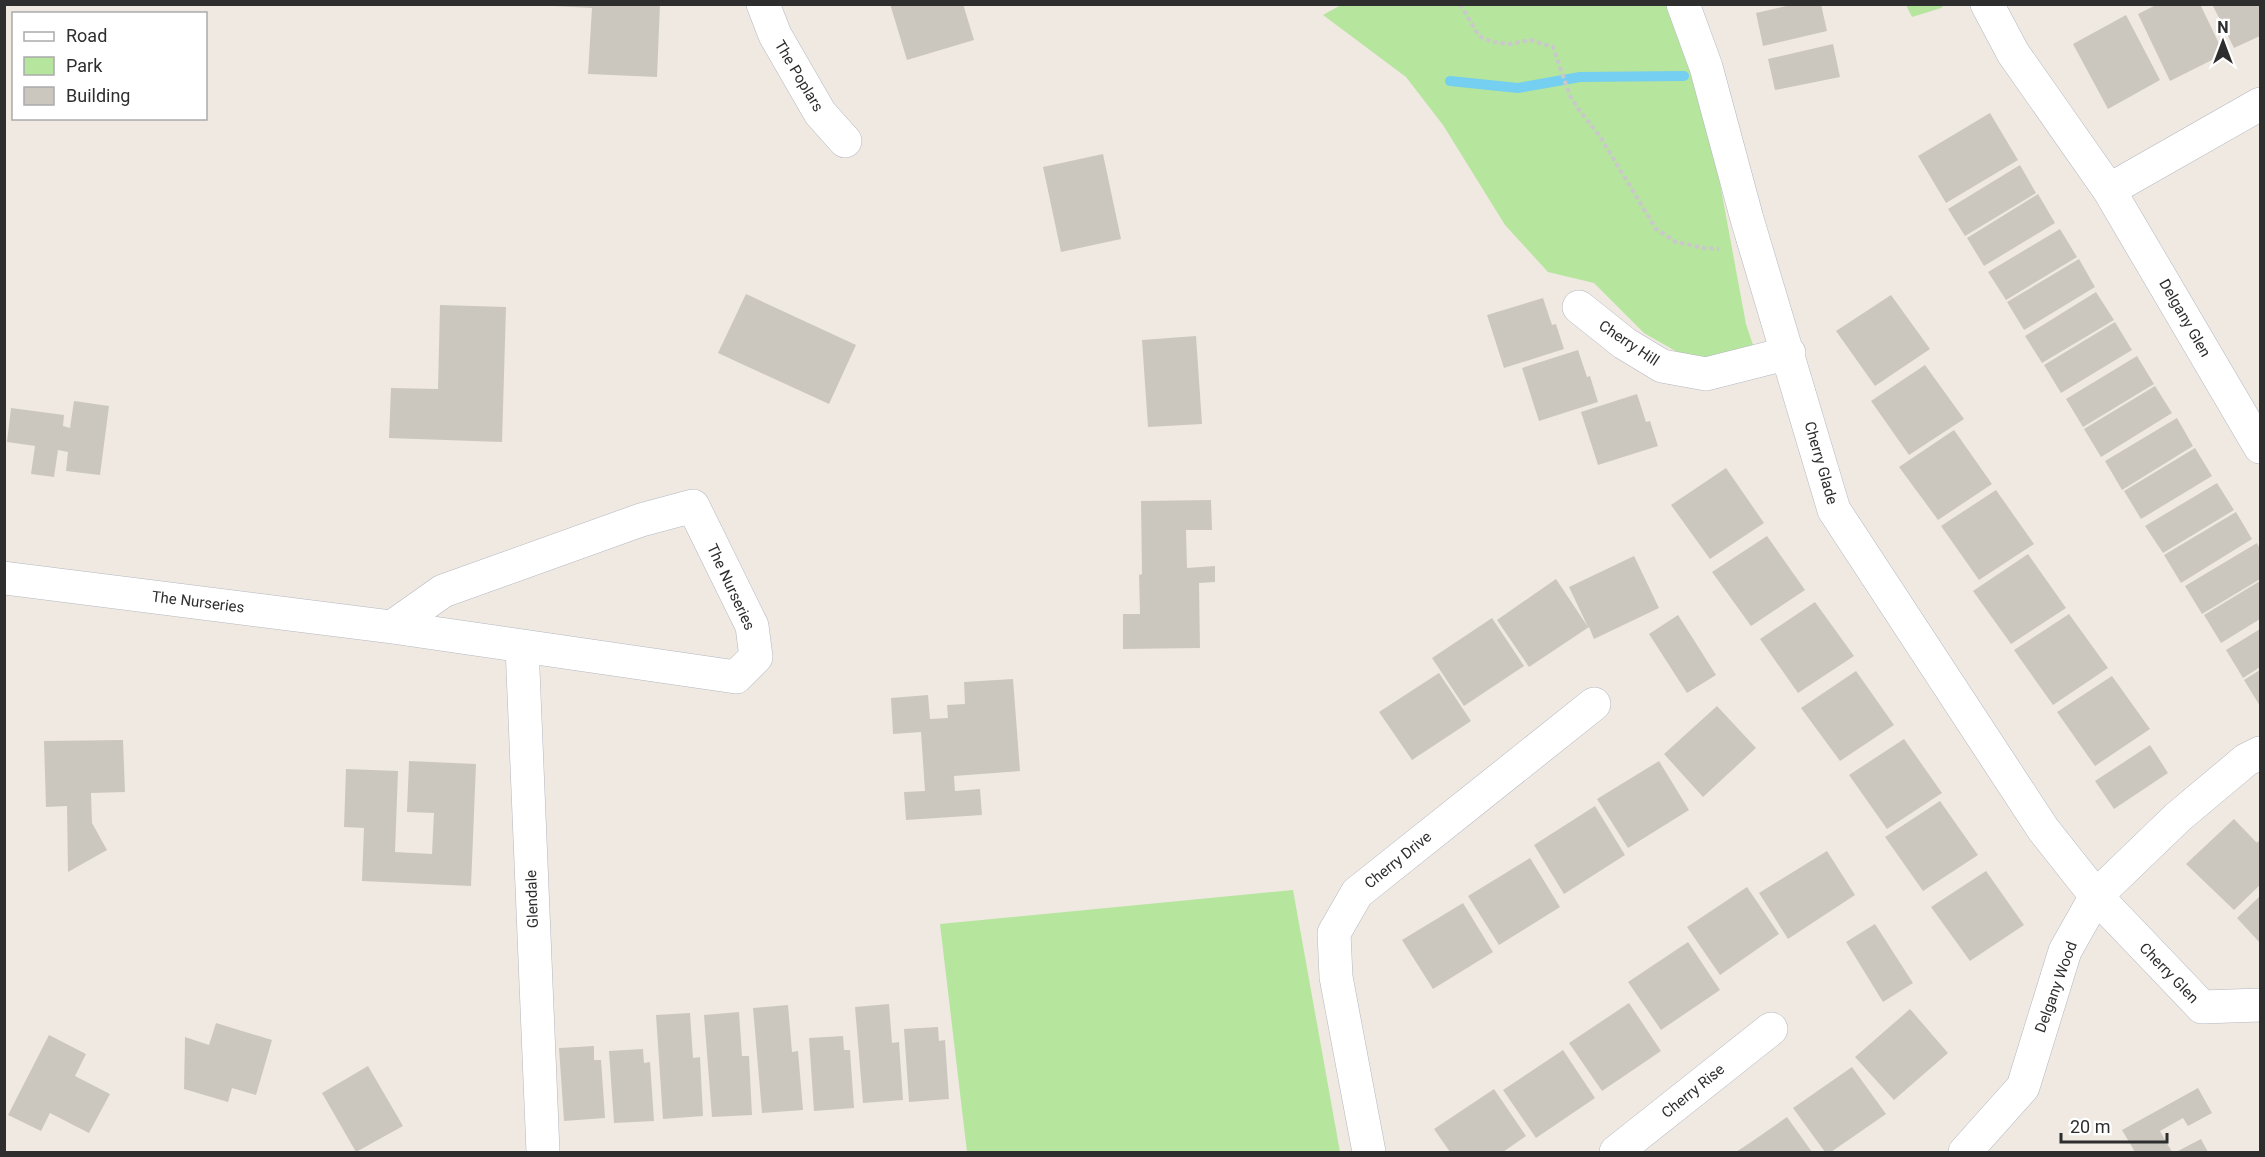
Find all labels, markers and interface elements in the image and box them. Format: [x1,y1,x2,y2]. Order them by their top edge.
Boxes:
legend [12,12,207,120]
north arrow [2193,12,2253,72]
text: N [2217,18,2229,37]
text: Road [66,25,107,46]
street label: The Poplars [771,37,827,115]
text: Park [66,55,103,76]
text: Building [66,85,130,106]
street label: Delgany Glen [2155,276,2215,360]
street label: Cherry Hill [1595,316,1663,370]
street label: Cherry Glade [1801,419,1841,507]
street label: The Nurseries [703,541,759,633]
street label: The Nurseries [151,587,245,617]
street label: Cherry Drive [1361,828,1435,892]
street label: Glendale [522,869,542,928]
street label: Delgany Wood [2031,939,2081,1035]
street label: Cherry Glen [2136,939,2202,1007]
street label: Cherry Rise [1658,1060,1728,1122]
scale bar [2061,1106,2168,1144]
text: 20 m [2070,1116,2110,1137]

